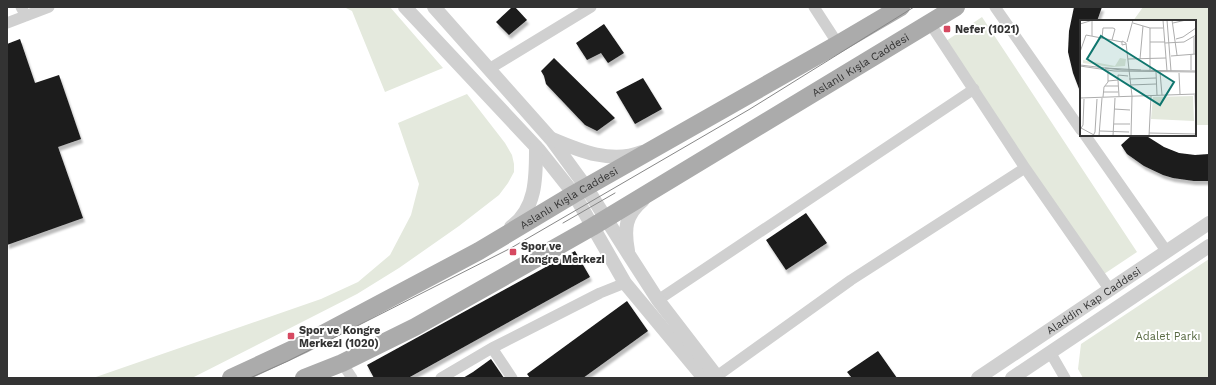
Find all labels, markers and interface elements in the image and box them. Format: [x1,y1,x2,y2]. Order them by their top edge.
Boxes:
inset map [1080,20,1196,136]
place label: Nefer (1021) [955,23,1020,36]
marker: Nefer (1021) [942,24,952,34]
street label: Aslanlı Kışla Caddesi [809,30,911,99]
street label: Aslanlı Kışla Caddesi [517,164,620,232]
place label: Spor ve Kongre Merkezi [521,240,605,266]
marker: Spor ve Kongre Merkezi [508,247,518,257]
street label: Aladdin Kap Caddesi [1044,264,1143,337]
place label: Spor ve Kongre Merkezi (1020) [299,324,380,350]
park label: Adalet Parkı [1136,330,1200,343]
marker: Spor ve Kongre Merkezi (1020) [286,331,296,341]

